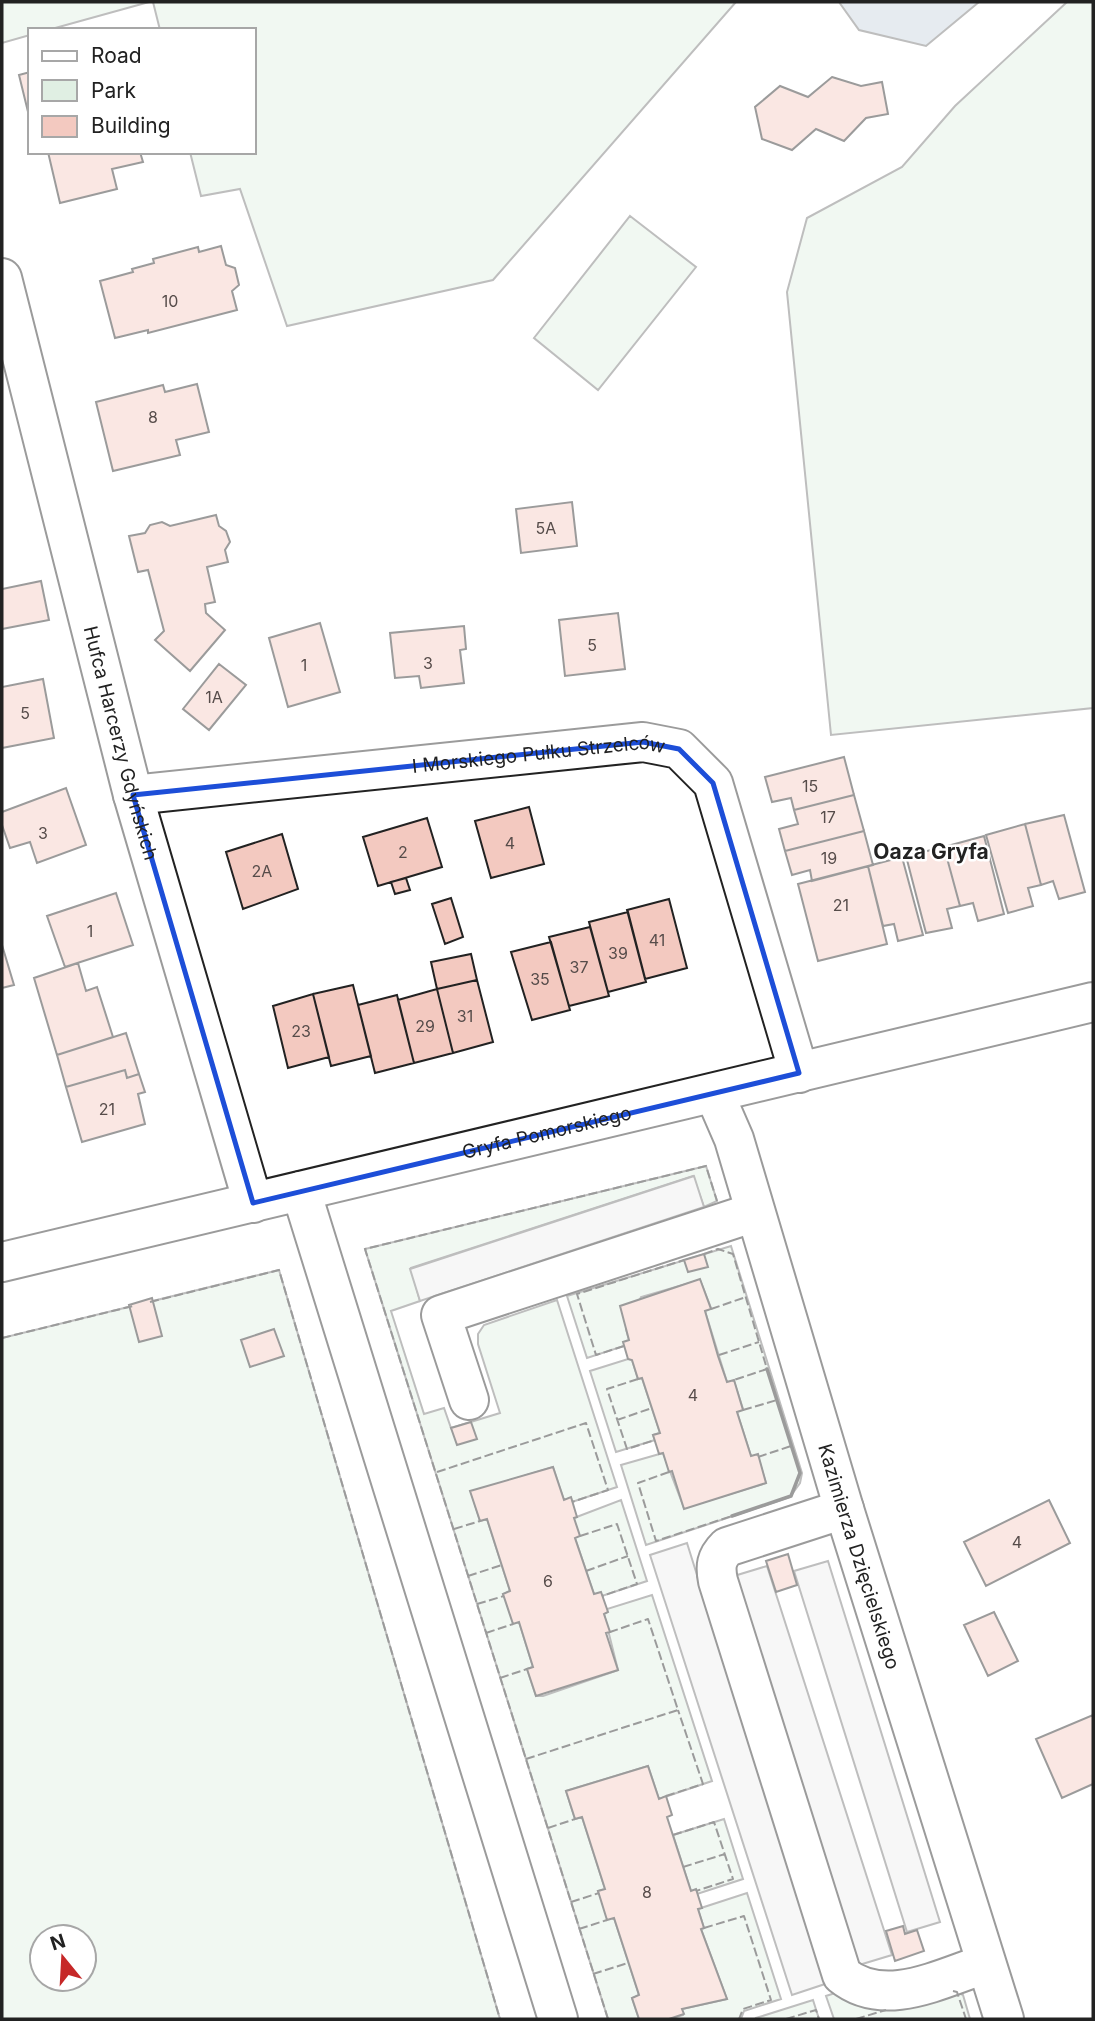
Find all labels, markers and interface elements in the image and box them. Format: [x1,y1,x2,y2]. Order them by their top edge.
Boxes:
legend [28,28,256,154]
text: Road [91,43,142,68]
text: Park [91,78,136,103]
text: Building [91,113,171,138]
house number: 10 [162,291,178,311]
house number: 8 [148,407,158,427]
house number: 5A [536,518,556,538]
street label: Hufca Harcerzy Gdyńskich [79,624,163,863]
house number: 5 [587,635,597,655]
house number: 3 [423,653,433,673]
house number: 1 [301,655,307,675]
house number: 1A [205,687,223,707]
house number: 5 [20,703,30,723]
street label: I Morskiego Pułku Strzelców [411,730,667,777]
house number: 15 [802,776,818,796]
house number: 17 [820,807,836,827]
house number: 3 [38,823,48,843]
house number: 4 [505,833,515,853]
district label: Oaza Gryfa [873,839,989,864]
house number: 2 [398,842,408,862]
house number: 19 [821,848,837,868]
house number: 2A [252,861,272,881]
house number: 21 [833,895,849,915]
house number: 1 [87,921,93,941]
house number: 41 [649,930,665,950]
house number: 39 [608,943,628,963]
house number: 37 [570,957,588,977]
house number: 35 [530,969,550,989]
house number: 31 [457,1006,473,1026]
house number: 29 [415,1016,435,1036]
house number: 23 [291,1021,311,1041]
house number: 21 [99,1099,115,1119]
street label: Gryfa Pomorskiego [460,1101,634,1163]
house number: 4 [688,1385,698,1405]
street label: Kazimierza Dzięcielskiego [814,1441,905,1672]
house number: 4 [1012,1532,1022,1552]
house number: 6 [543,1571,553,1591]
house number: 8 [642,1882,652,1902]
north arrow [28,1923,98,1993]
text: N [47,1929,68,1955]

